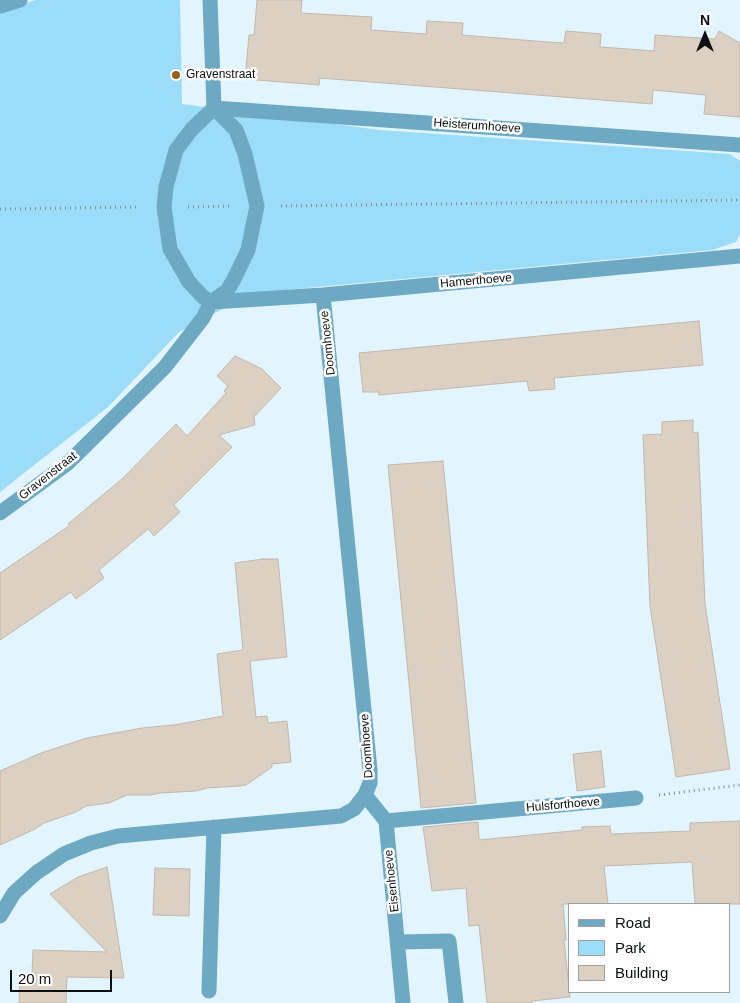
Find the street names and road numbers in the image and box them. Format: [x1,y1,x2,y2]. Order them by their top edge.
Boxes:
street label: Heisterumhoeve [433,116,521,136]
street label: Hamerthoeve [439,271,513,291]
street label: Doomhoeve [317,310,339,376]
street label: Gravenstraat [16,449,80,503]
street label: Doomhoeve [358,713,376,779]
street label: Hulsforthoeve [525,795,601,815]
street label: Eisenhoeve [382,849,402,913]

